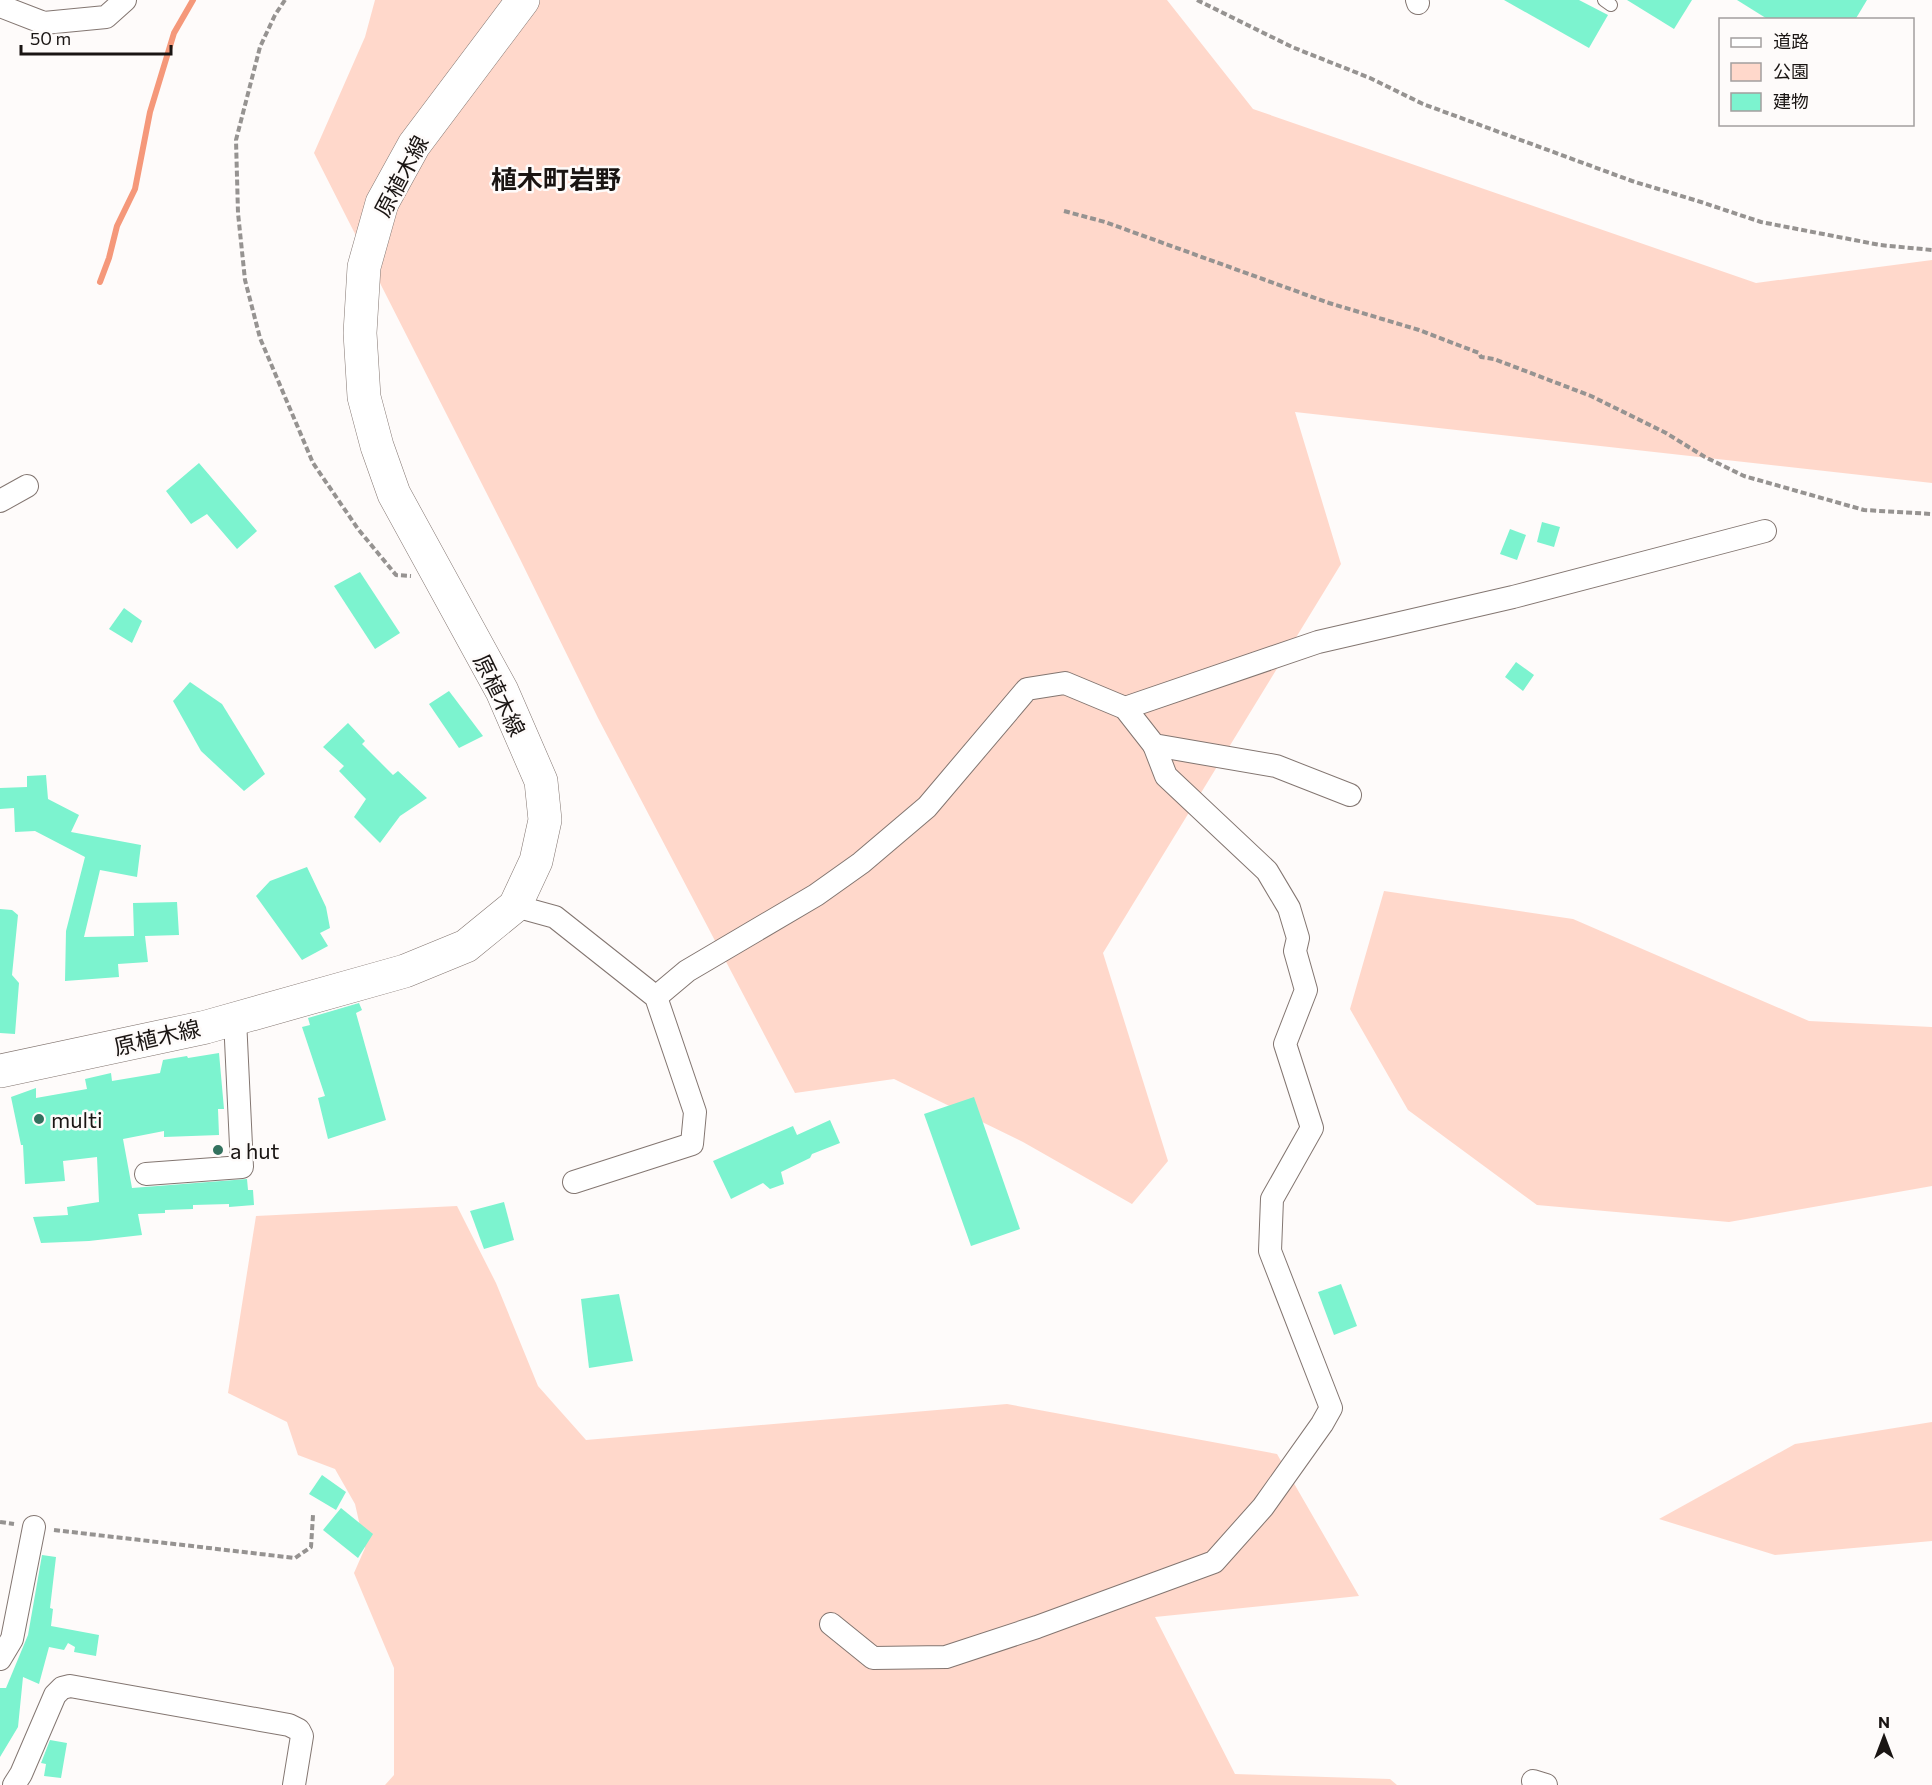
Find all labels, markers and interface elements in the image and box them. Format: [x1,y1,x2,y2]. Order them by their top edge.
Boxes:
scale bar [21,18,171,56]
legend [1719,18,1914,126]
text: 50 m [30,27,71,49]
text: 道路 [1773,30,1809,52]
text: 公園 [1773,60,1809,82]
text: 建物 [1773,90,1809,112]
street label: 原植木線 [368,131,434,221]
district label: 植木町岩野 [491,163,621,194]
street label: 原植木線 [469,650,531,740]
street label: 原植木線 [111,1014,203,1060]
place label: multi [51,1106,103,1133]
marker: multi [32,1112,46,1126]
place label: a hut [230,1137,280,1164]
marker: a hut [211,1143,225,1157]
north arrow [1854,1707,1914,1767]
text: N [1878,1712,1890,1731]

